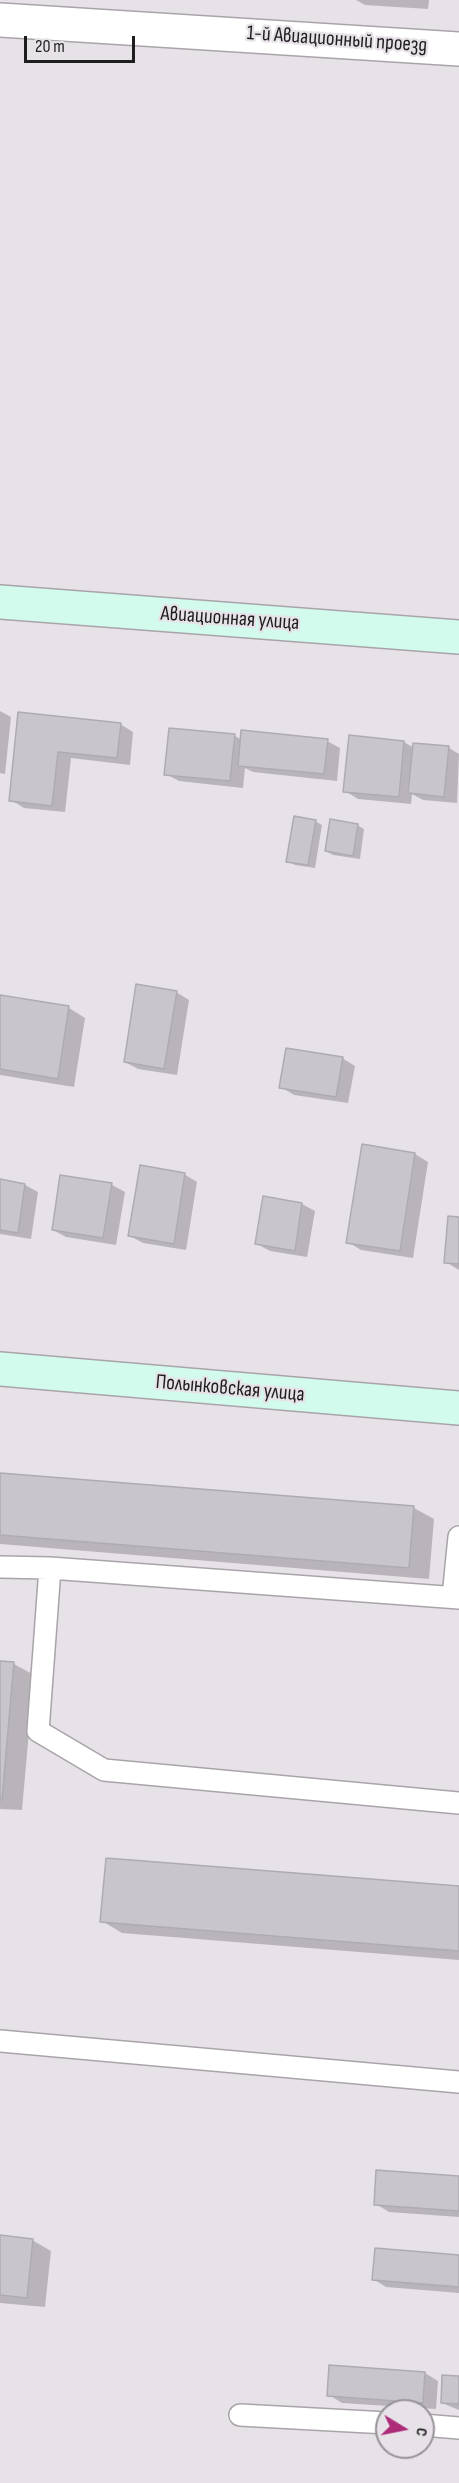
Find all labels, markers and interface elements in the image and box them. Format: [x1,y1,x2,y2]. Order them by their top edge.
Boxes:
street label: 1-й Авиационный проезд [246,21,428,59]
scale bar [27,24,138,62]
text: 20 m [35,36,65,57]
street label: Авиационная улица [160,602,300,636]
street label: Полынковская улица [154,1370,306,1408]
north arrow [375,2399,435,2459]
text: С [411,2426,431,2438]

